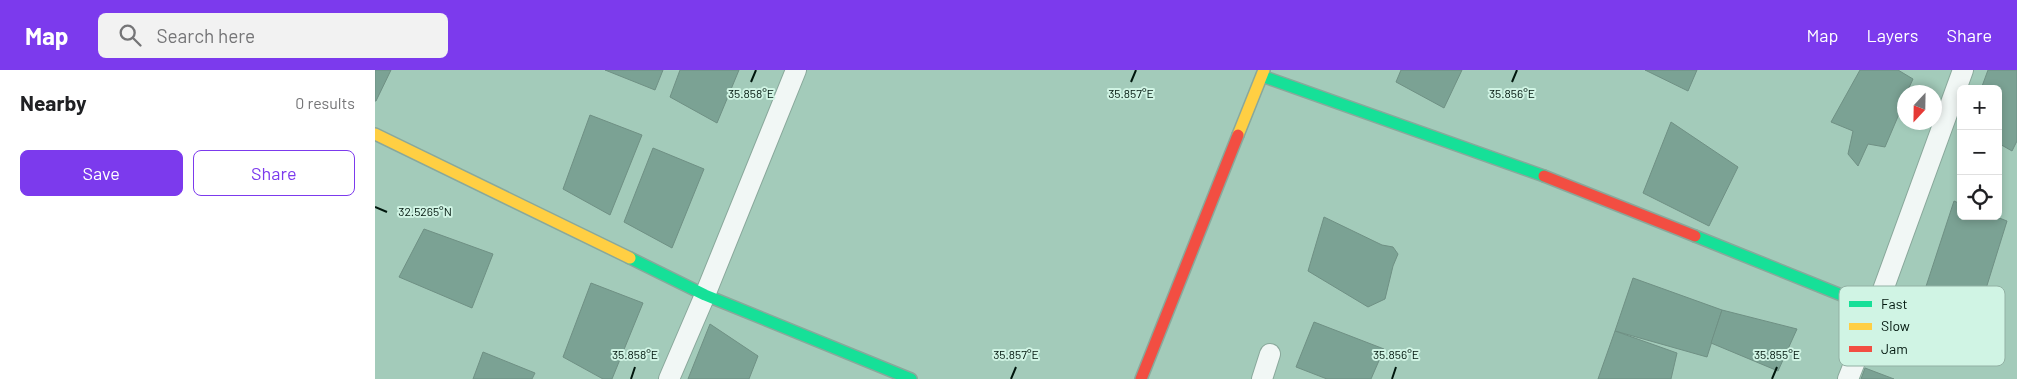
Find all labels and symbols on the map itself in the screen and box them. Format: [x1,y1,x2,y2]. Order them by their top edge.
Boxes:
north arrow [1897,85,1942,130]
text: 35.858°E [728,86,774,100]
text: 35.857°E [1108,86,1154,100]
text: 35.856°E [1489,86,1535,100]
text: 32.5265°N [398,204,452,218]
legend [1839,286,2005,366]
text: Fast [1881,295,1907,312]
text: Slow [1881,317,1910,334]
text: Jam [1881,340,1908,357]
text: 35.858°E [612,347,658,361]
text: 35.857°E [993,347,1039,361]
text: 35.856°E [1373,347,1419,361]
text: 35.855°E [1754,347,1800,361]

